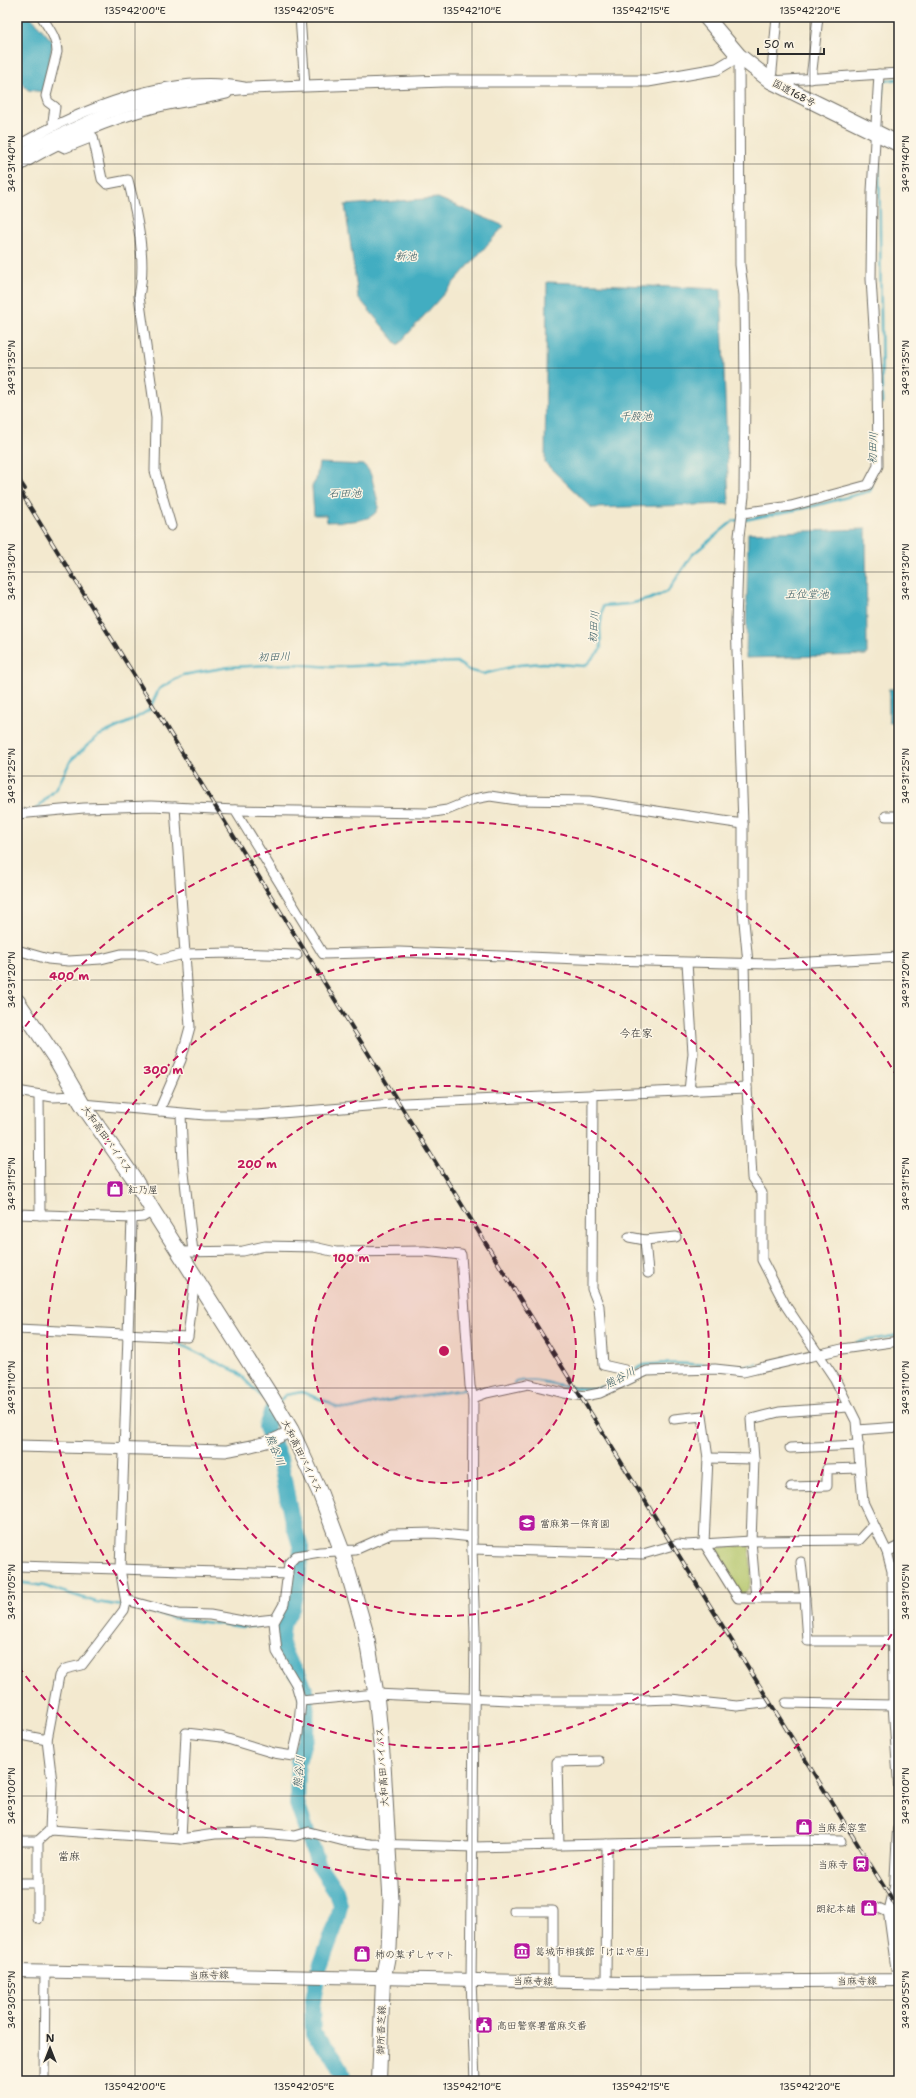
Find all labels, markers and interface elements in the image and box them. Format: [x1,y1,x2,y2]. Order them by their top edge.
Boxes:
text: 135°42'00"E [104,4,166,17]
text: 135°42'05"E [274,4,334,17]
text: 135°42'10"E [443,4,501,17]
text: 135°42'15"E [612,4,670,17]
text: 135°42'20"E [779,4,841,17]
scale bar [758,30,824,56]
text: 50 m [764,36,794,52]
street label: 国道168号 [770,76,818,110]
text: 34°31'40"N [5,135,18,193]
text: 34°31'40"N [899,135,912,193]
water label: 新池 [395,249,418,264]
text: 34°31'35"N [5,340,18,396]
text: 34°31'35"N [899,340,912,396]
water label: 千股池 [620,409,653,424]
water label: 初田川 [865,431,881,465]
water label: 石田池 [329,486,362,501]
text: 34°31'30"N [5,543,18,601]
text: 34°31'30"N [899,543,912,601]
water label: 五位堂池 [785,587,830,602]
water label: 初田川 [585,610,603,644]
water label: 初田川 [257,649,291,665]
text: 34°31'25"N [5,748,18,804]
text: 34°31'25"N [899,748,912,804]
text: 34°31'20"N [5,951,18,1009]
text: 34°31'20"N [899,951,912,1009]
text: 400 m [49,968,89,984]
district label: 今在家 [620,1026,653,1041]
text: 300 m [143,1062,183,1078]
street label: 大和高田バイパス [79,1103,135,1175]
text: 200 m [237,1156,277,1172]
text: 34°31'15"N [5,1157,18,1211]
text: 34°31'15"N [899,1157,912,1211]
shop icon: 紅乃屋 [105,1179,125,1199]
place label: 紅乃屋 [128,1183,158,1196]
text: 100 m [333,1250,370,1266]
centre of rings [437,1344,451,1358]
text: 34°31'10"N [5,1361,18,1415]
text: 34°31'10"N [899,1361,912,1415]
water label: 熊谷川 [602,1364,638,1392]
street label: 大和高田バイパス [279,1417,325,1495]
water label: 熊谷川 [262,1432,288,1468]
school or university icon: 當麻第一保育園 [517,1513,537,1533]
place label: 當麻第一保育園 [540,1517,610,1530]
text: 34°31'05"N [5,1564,18,1620]
text: 34°31'05"N [899,1564,912,1620]
street label: 大和高田バイパス [373,1727,391,1807]
water label: 熊谷川 [290,1755,308,1789]
text: 34°31'00"N [5,1767,18,1825]
text: 34°31'00"N [899,1767,912,1825]
shop icon: 当麻美容室 [794,1817,814,1837]
place label: 当麻美容室 [817,1821,867,1834]
district label: 當麻 [58,1849,80,1864]
station icon: 当麻寺 [851,1854,871,1874]
place label: 当麻寺 [818,1858,848,1871]
shop icon: 朗紀本舗 [859,1898,879,1918]
place label: 朗紀本舗 [816,1902,856,1915]
museum icon: 葛城市相撲館「けはや座」 [512,1941,532,1961]
shop icon: 柿の葉ずしヤマト [352,1944,372,1964]
place label: 葛城市相撲館「けはや座」 [535,1945,655,1958]
place label: 柿の葉ずしヤマト [375,1948,455,1961]
street label: 当麻寺線 [189,1968,229,1982]
text: 34°30'55"N [5,1971,18,2029]
text: 34°30'55"N [899,1971,912,2029]
street label: 当麻寺線 [513,1974,553,1988]
street label: 当麻寺線 [837,1974,877,1988]
street label: 御所香芝線 [374,2005,388,2055]
public building icon: 高田警察署當麻交番 [474,2015,494,2035]
place label: 高田警察署當麻交番 [497,2019,587,2032]
north arrow [30,2028,70,2068]
text: N [46,2031,55,2046]
text: 135°42'00"E [104,2080,166,2093]
text: 135°42'05"E [274,2080,334,2093]
text: 135°42'10"E [443,2080,501,2093]
text: 135°42'15"E [612,2080,670,2093]
text: 135°42'20"E [779,2080,841,2093]

